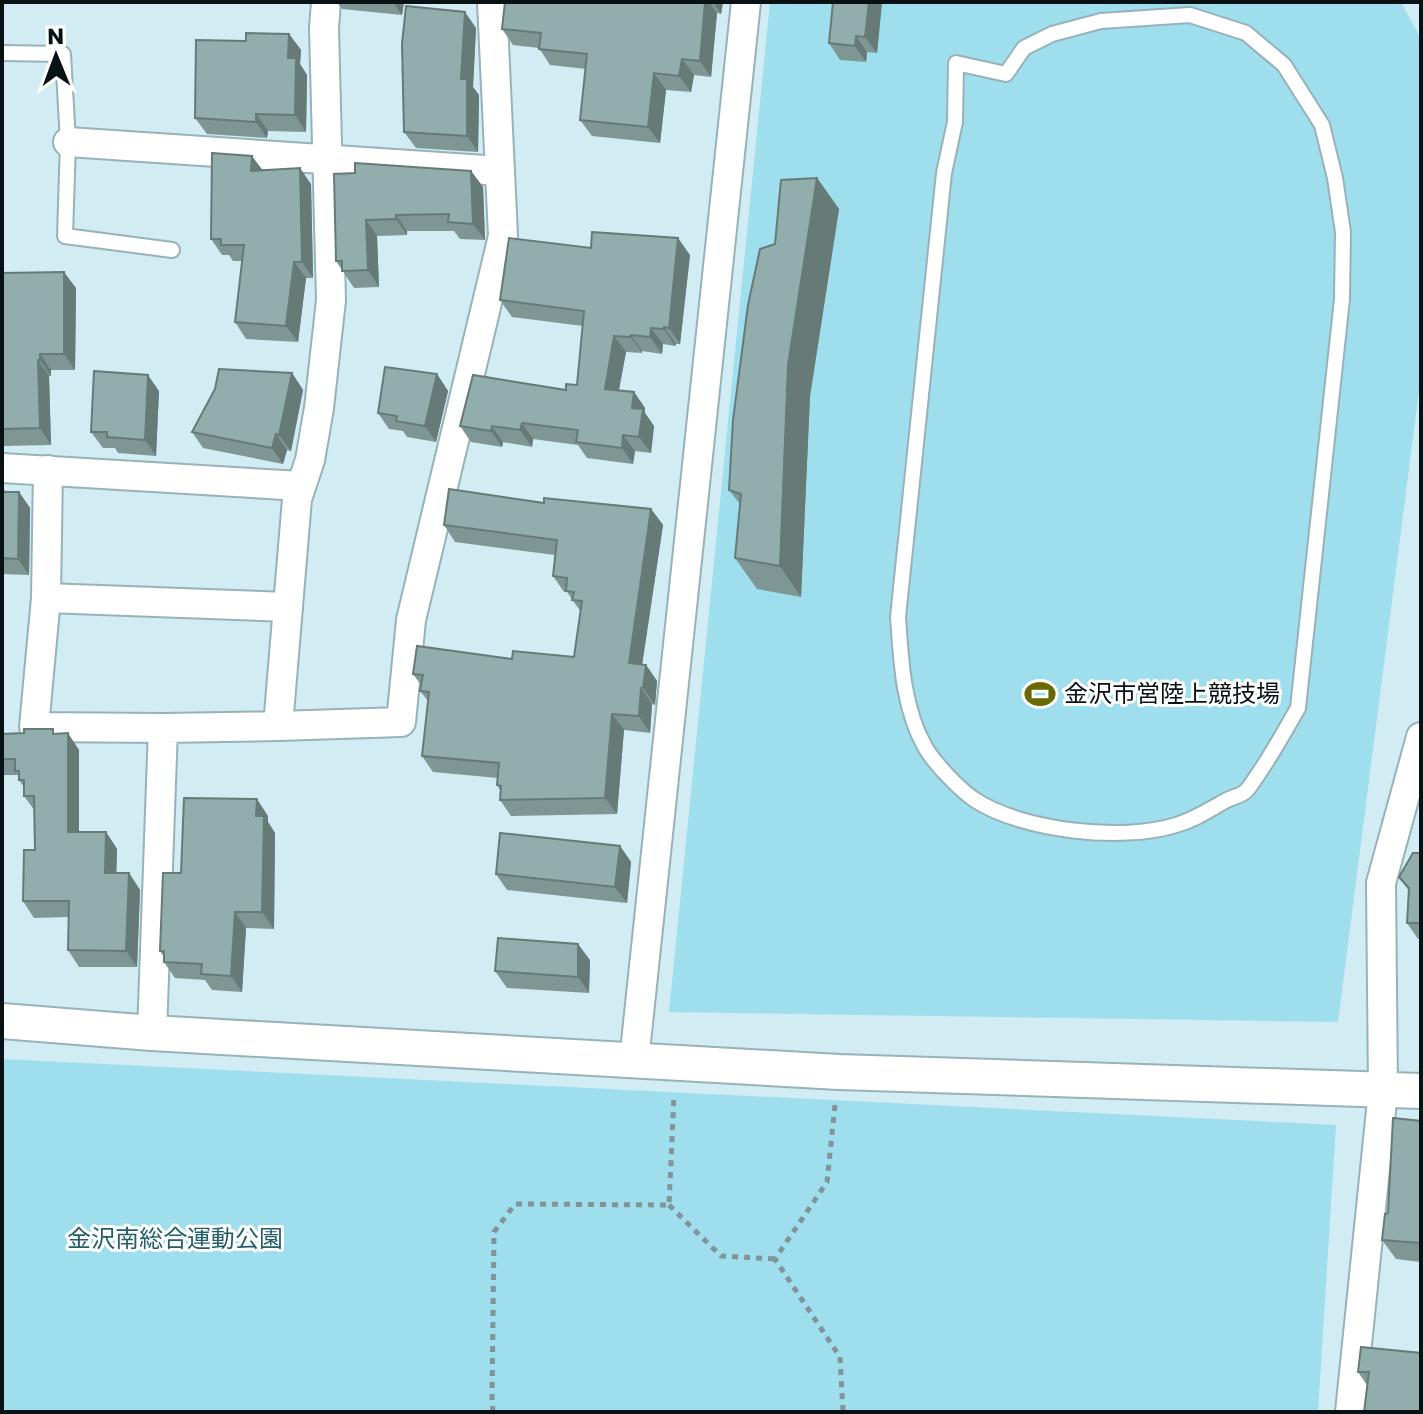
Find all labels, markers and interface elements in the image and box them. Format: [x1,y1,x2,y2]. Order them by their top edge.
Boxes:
north arrow [16,16,96,96]
text: N [47,21,64,52]
sports icon: 金沢市営陸上競技場 [1023,677,1057,711]
place label: 金沢市営陸上競技場 [1064,677,1280,710]
park label: 金沢南総合運動公園 [67,1222,283,1255]

